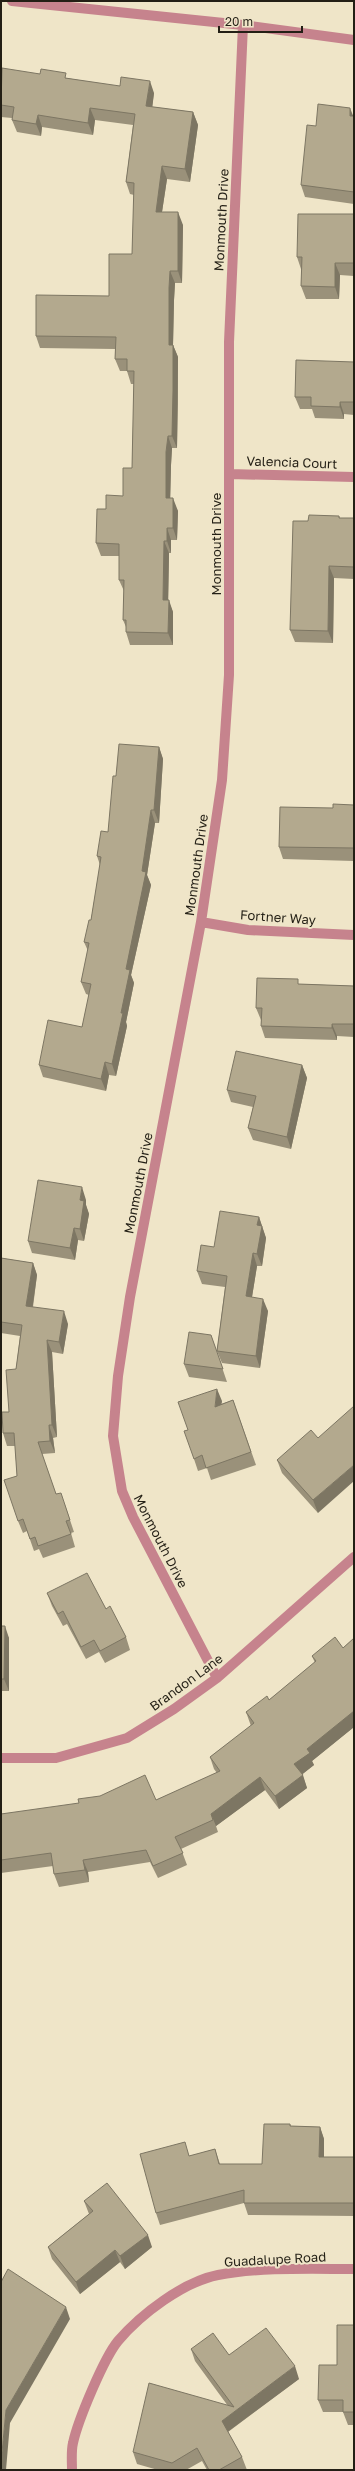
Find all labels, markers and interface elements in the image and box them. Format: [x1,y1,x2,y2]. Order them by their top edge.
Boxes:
scale bar [219,8,302,34]
text: 20 m [225,14,253,29]
street label: Monmouth Drive [210,168,232,272]
street label: Valencia Court [246,452,338,472]
street label: Monmouth Drive [208,493,224,595]
street label: Monmouth Drive [181,813,211,917]
street label: Fortner Way [239,906,317,928]
street label: Monmouth Drive [120,1131,156,1235]
street label: Monmouth Drive [131,1492,191,1590]
street label: Brandon Lane [146,1650,226,1714]
street label: Guadalupe Road [223,2248,327,2270]

